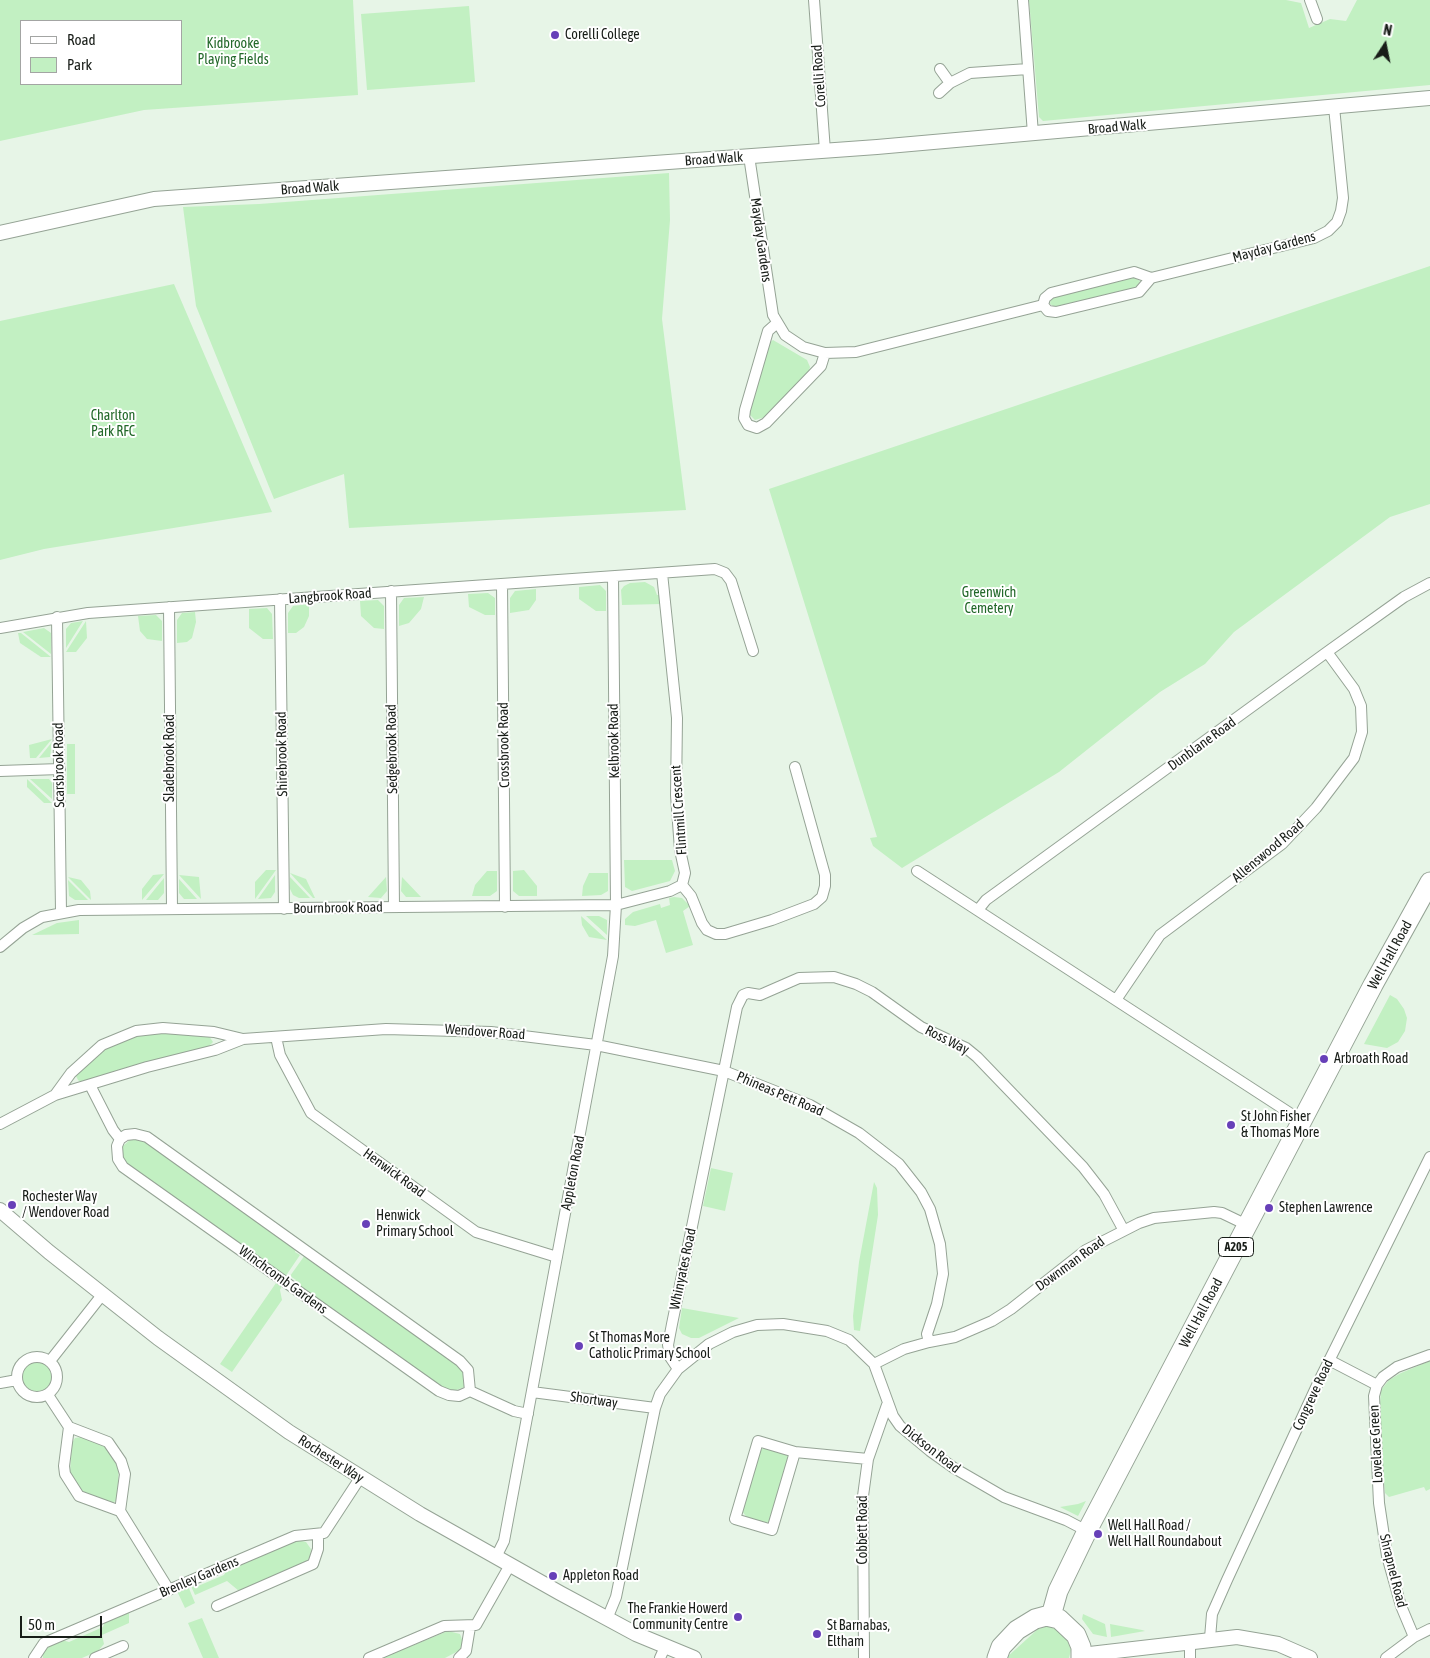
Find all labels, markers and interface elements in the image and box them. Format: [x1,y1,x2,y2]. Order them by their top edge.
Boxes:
legend [20,20,182,85]
north arrow [1360,20,1410,70]
text: N [1382,22,1393,39]
place label: Corelli College [565,27,640,43]
marker: Corelli College [549,29,561,41]
text: Road [67,31,96,48]
park label: Kidbrooke Playing Fields [197,36,269,68]
street label: Corelli Road [808,44,830,108]
text: Park [67,56,92,73]
street label: Broad Walk [1087,116,1147,138]
street label: Broad Walk [684,149,744,169]
street label: Broad Walk [280,178,340,198]
street label: Mayday Gardens [747,197,775,283]
street label: Mayday Gardens [1231,228,1317,266]
park label: Charlton Park RFC [91,408,135,441]
street label: Langbrook Road [288,585,372,607]
park label: Greenwich Cemetery [962,585,1016,618]
street label: Crossbrook Road [495,702,513,788]
street label: Kelbrook Road [605,703,623,779]
street label: Sedgebrook Road [383,704,401,794]
street label: Shirebrook Road [273,711,291,797]
street label: Sladebrook Road [162,714,178,802]
street label: Dunblane Road [1165,714,1239,774]
street label: Scarsbrook Road [50,722,68,808]
street label: Flintmill Crescent [667,764,691,856]
street label: Allenswood Road [1229,816,1307,886]
street label: Bournbrook Road [293,899,383,917]
street label: Well Hall Road [1364,918,1416,992]
street label: Wendover Road [444,1021,526,1043]
street label: Ross Way [922,1022,972,1058]
place label: Arbroath Road [1334,1051,1408,1067]
marker: Arbroath Road [1318,1053,1330,1065]
street label: Phineas Pett Road [734,1068,826,1120]
place label: St John Fisher & Thomas More [1241,1109,1319,1142]
marker: St John Fisher & Thomas More [1225,1119,1237,1131]
street label: Appleton Road [558,1134,588,1212]
street label: Henwick Road [360,1145,428,1201]
place label: Rochester Way / Wendover Road [22,1189,109,1222]
marker: Rochester Way / Wendover Road [6,1199,18,1211]
place label: Stephen Lawrence [1279,1200,1373,1216]
marker: Stephen Lawrence [1263,1202,1275,1214]
place label: Henwick Primary School [376,1208,453,1240]
marker: Henwick Primary School [360,1218,372,1230]
street label: Whinyates Road [666,1227,700,1311]
street label: Downman Road [1032,1233,1108,1295]
road number: A205 [1218,1238,1254,1256]
street label: Winchcomb Gardens [235,1242,331,1318]
street label: Well Hall Road [1176,1275,1226,1351]
place label: St Thomas More Catholic Primary School [589,1330,711,1362]
marker: St Thomas More Catholic Primary School [573,1340,585,1352]
street label: Congreve Road [1289,1357,1337,1433]
street label: Shortway [569,1388,619,1412]
street label: Lovelace Green [1366,1404,1386,1484]
street label: Dickson Road [899,1421,963,1477]
street label: Rochester Way [295,1431,367,1487]
street label: Cobbett Road [855,1495,871,1565]
place label: Well Hall Road / Well Hall Roundabout [1108,1518,1222,1550]
marker: Well Hall Road / Well Hall Roundabout [1092,1528,1104,1540]
street label: Shrapnel Road [1376,1533,1410,1609]
street label: Brenley Gardens [157,1553,241,1601]
place label: Appleton Road [563,1568,639,1584]
marker: Appleton Road [547,1570,559,1582]
place label: The Frankie Howerd Community Centre [627,1601,728,1634]
scale bar [22,1606,105,1638]
marker: The Frankie Howerd Community Centre [732,1611,744,1623]
text: 50 m [28,1616,55,1633]
place label: St Barnabas, Eltham [827,1618,890,1650]
marker: St Barnabas, Eltham [811,1628,823,1640]

